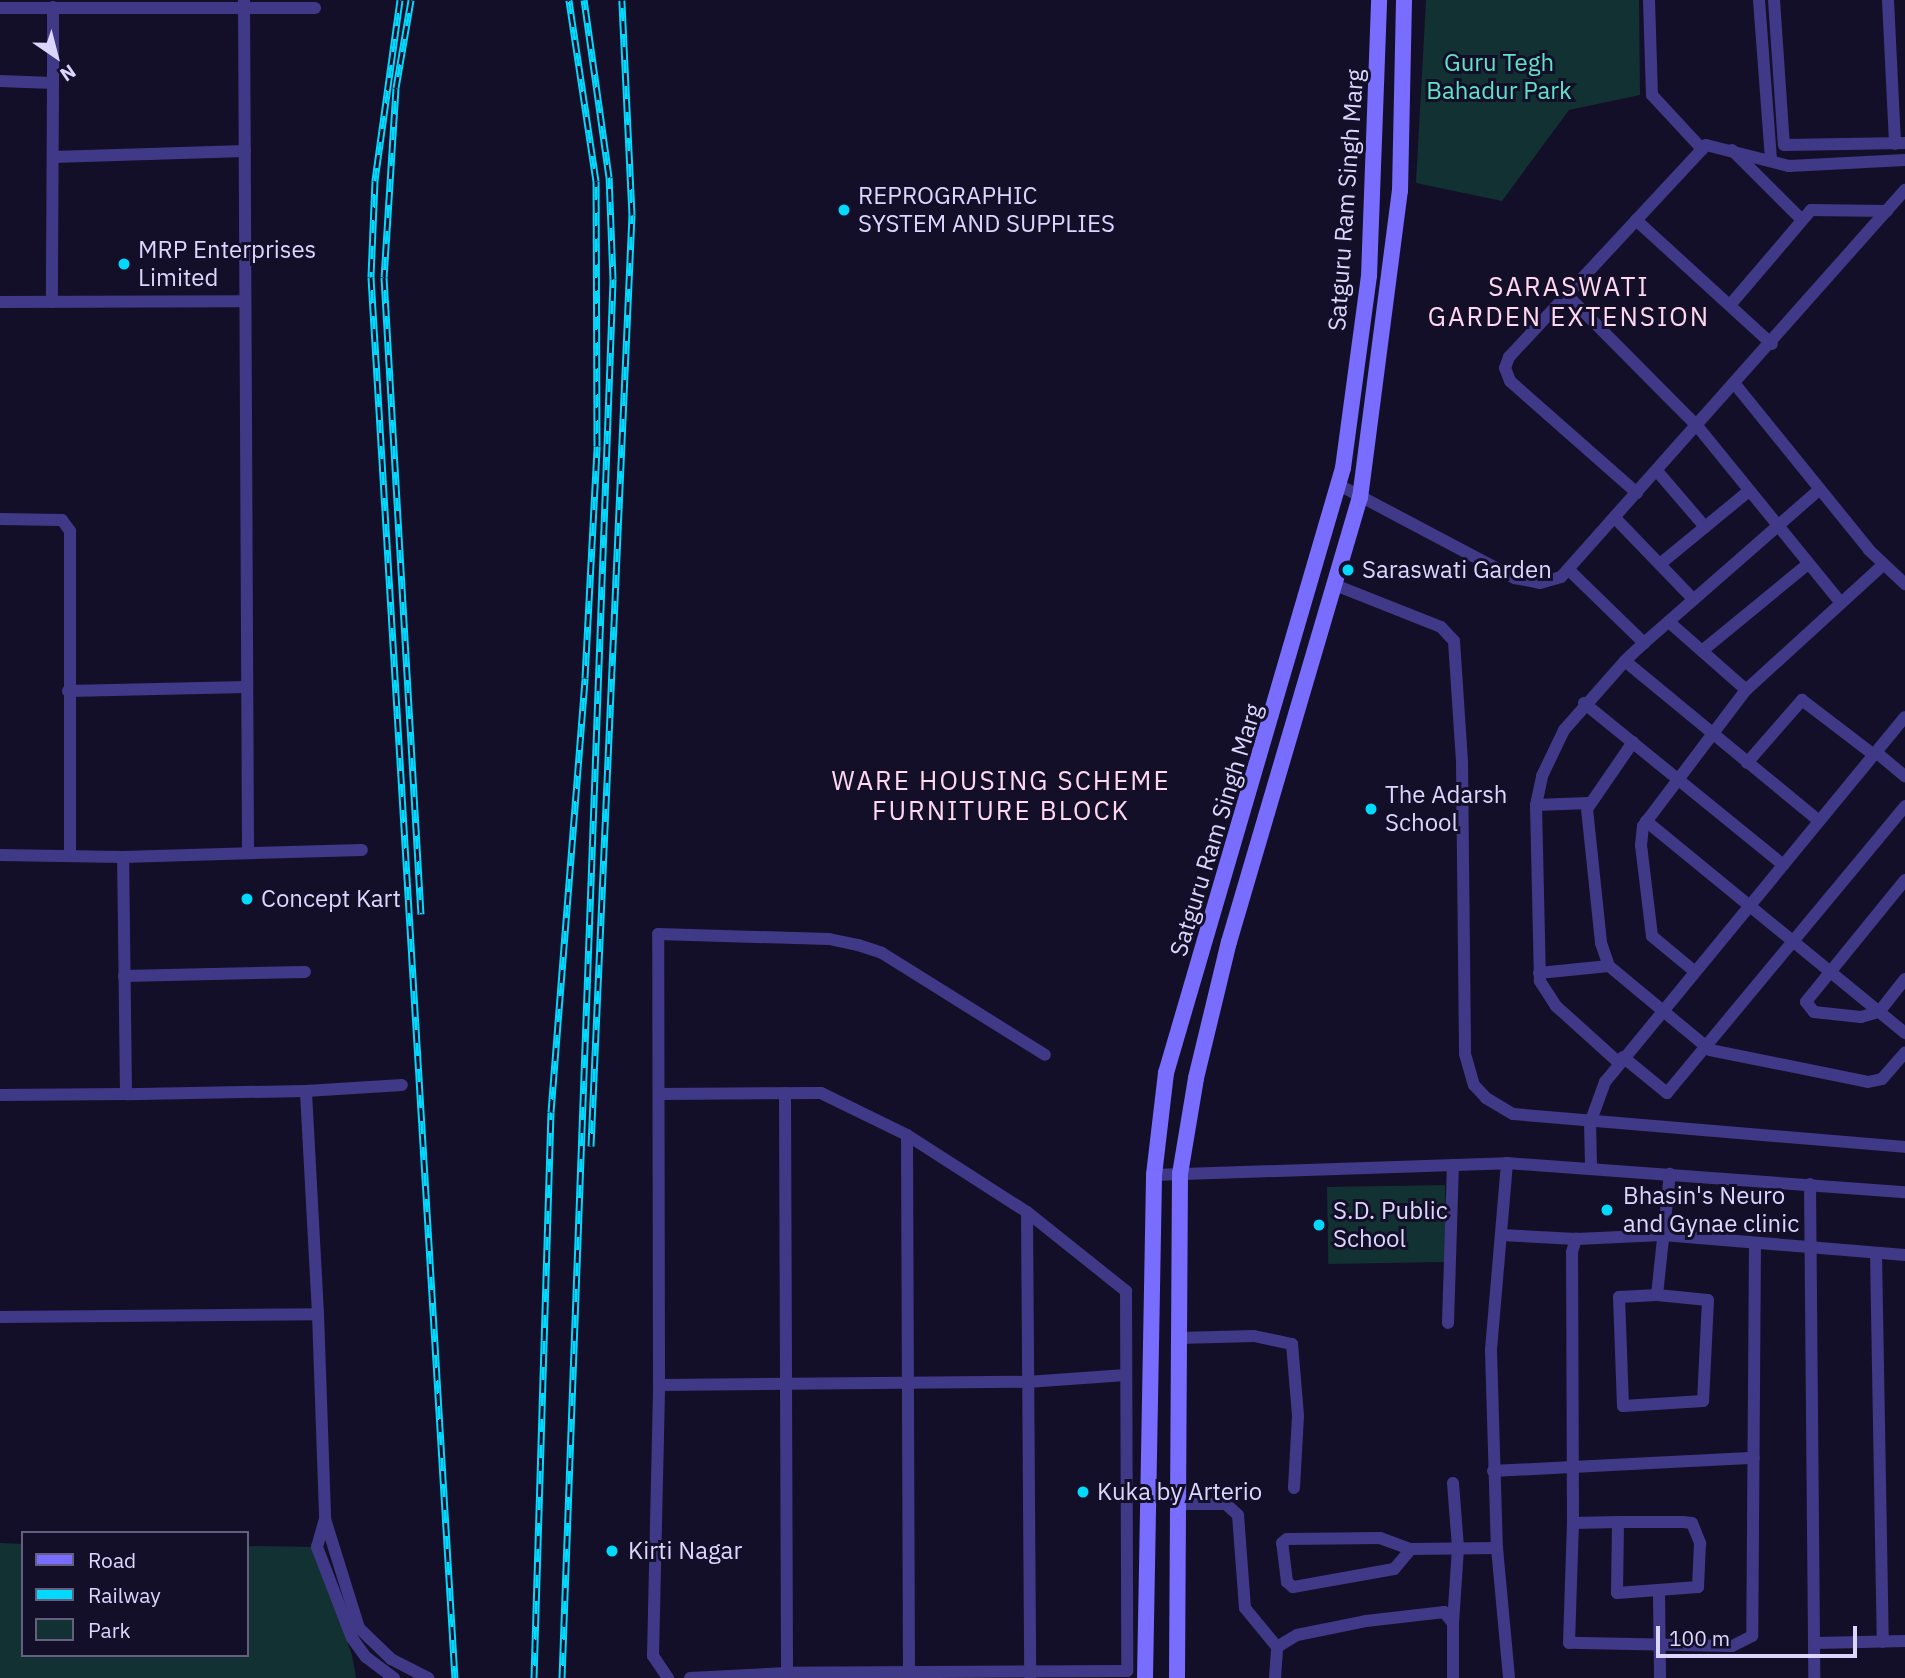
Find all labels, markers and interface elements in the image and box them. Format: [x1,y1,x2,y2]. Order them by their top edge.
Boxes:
north arrow [21,21,91,91]
park label: Guru Tegh Bahadur Park [1426,49,1572,105]
text: N [56,59,81,87]
street label: Satguru Ram Singh Marg [1322,68,1370,332]
place label: REPROGRAPHIC SYSTEM AND SUPPLIES [858,182,1115,238]
marker: REPROGRAPHIC SYSTEM AND SUPPLIES [836,202,852,218]
place label: MRP Enterprises Limited [138,236,316,292]
marker: MRP Enterprises Limited [116,256,132,272]
district label: SARASWATI GARDEN EXTENSION [1430,271,1708,332]
place label: Saraswati Garden [1362,556,1552,584]
marker: Saraswati Garden [1340,562,1356,578]
street label: Satguru Ram Singh Marg [1164,700,1268,960]
district label: WARE HOUSING SCHEME FURNITURE BLOCK [834,765,1168,826]
place label: The Adarsh School [1385,781,1507,837]
marker: The Adarsh School [1363,801,1379,817]
place label: Concept Kart [261,885,401,913]
marker: Concept Kart [239,891,255,907]
place label: Bhasin's Neuro and Gynae clinic [1623,1182,1799,1238]
place label: S.D. Public School [1333,1197,1448,1253]
marker: Bhasin's Neuro and Gynae clinic [1597,1200,1617,1220]
marker: S.D. Public School [1311,1217,1327,1233]
place label: Kuka by Arterio [1097,1478,1262,1506]
marker: Kuka by Arterio [1075,1484,1091,1500]
legend [21,1531,248,1657]
place label: Kirti Nagar [628,1537,742,1565]
marker: Kirti Nagar [602,1541,622,1561]
text: Road [88,1546,136,1574]
text: Railway [88,1581,161,1609]
scale bar [1660,1612,1861,1656]
text: Park [88,1616,131,1644]
text: 100 m [1669,1624,1730,1652]

